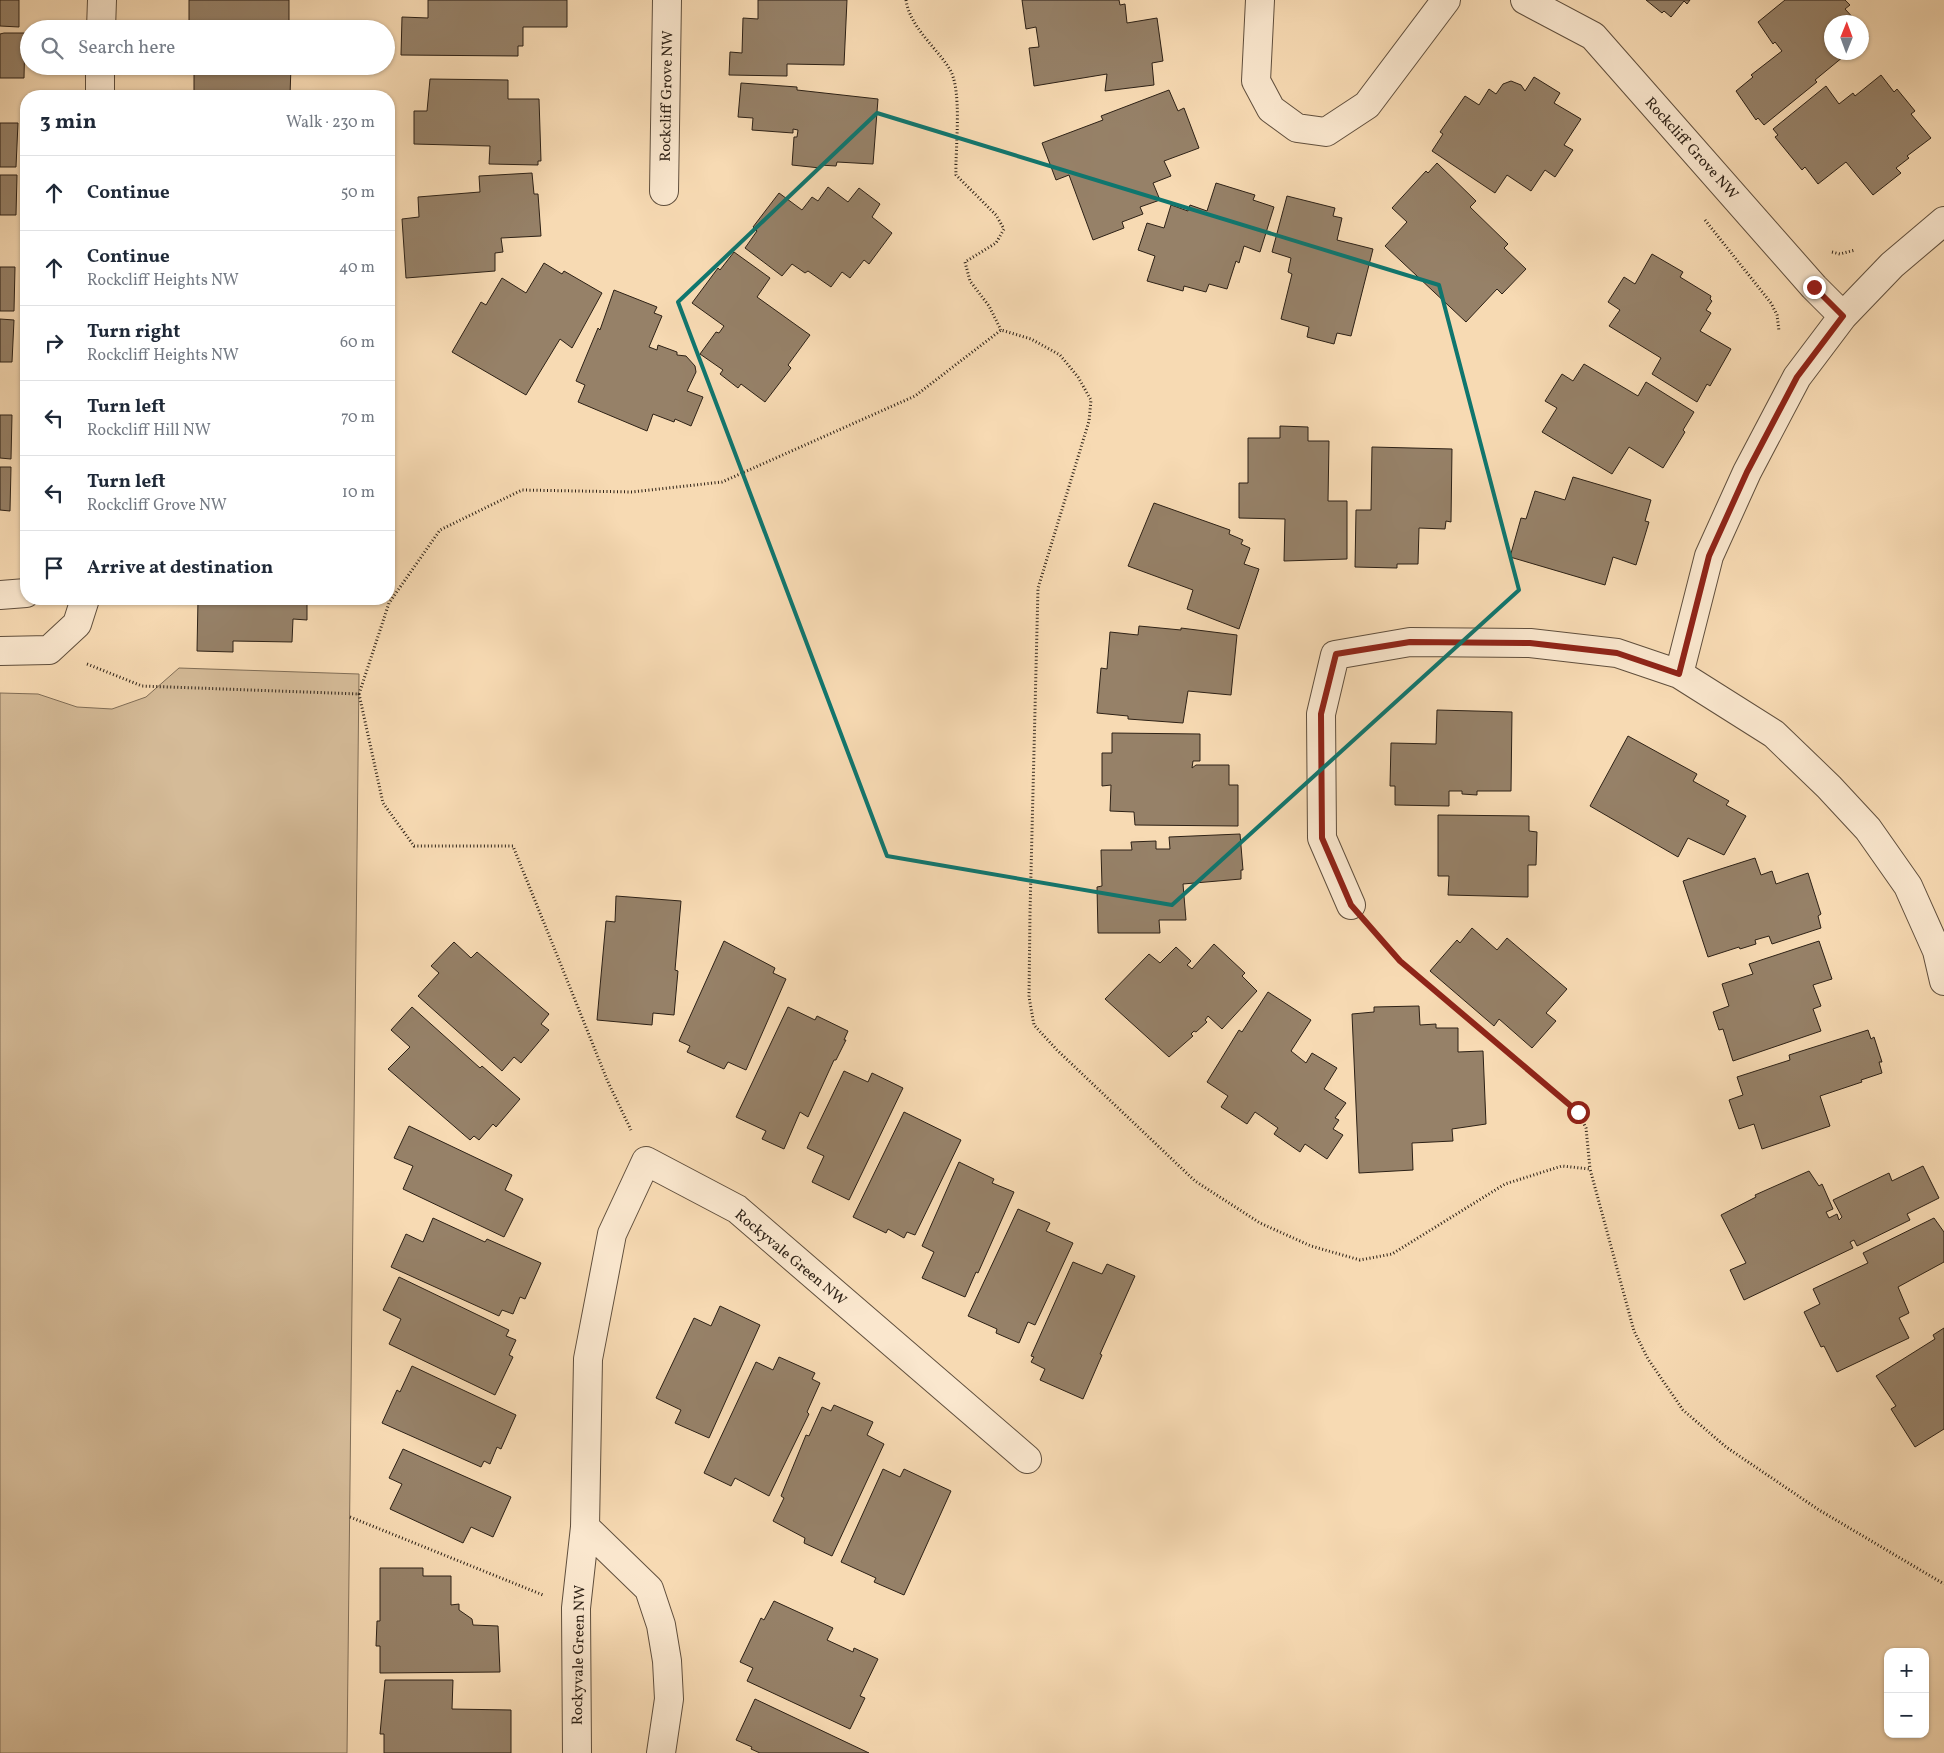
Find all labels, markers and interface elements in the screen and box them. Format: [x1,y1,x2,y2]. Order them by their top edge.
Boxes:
north arrow [1824,15,1869,60]
search box [20,20,395,75]
street label: Rockcliff Grove NW [656,30,679,162]
icon: search [38,34,66,62]
text: Search here [78,35,175,61]
street label: Rockcliff Grove NW [1639,93,1743,205]
text: 3 min [40,108,96,137]
text: Walk · 230 m [286,112,375,134]
icon: ahead [40,179,68,207]
text: Continue [87,180,170,206]
text: 50 m [341,182,375,204]
text: Continue [87,244,170,270]
icon: ahead [40,254,68,282]
text: 40 m [339,257,375,279]
text: Rockcliff Heights NW [87,270,239,292]
route end [1803,276,1826,299]
text: Turn right [87,319,180,345]
icon: right [40,329,68,357]
text: 60 m [340,332,375,354]
text: Rockcliff Heights NW [87,345,239,367]
text: Turn left [87,394,166,420]
icon: left [40,404,68,432]
text: 70 m [341,407,375,429]
text: Rockcliff Hill NW [87,420,211,442]
text: Turn left [87,469,166,495]
icon: left [40,479,68,507]
text: 10 m [342,482,375,504]
text: Rockcliff Grove NW [87,495,227,517]
icon: arrive [40,554,68,582]
text: Arrive at destination [87,555,273,581]
route start [1567,1101,1590,1124]
street label: Rockyvale Green NW [730,1205,850,1311]
street label: Rockyvale Green NW [568,1585,591,1725]
map controls [1884,1648,1929,1738]
button: + [1884,1648,1929,1693]
button: − [1884,1693,1929,1738]

